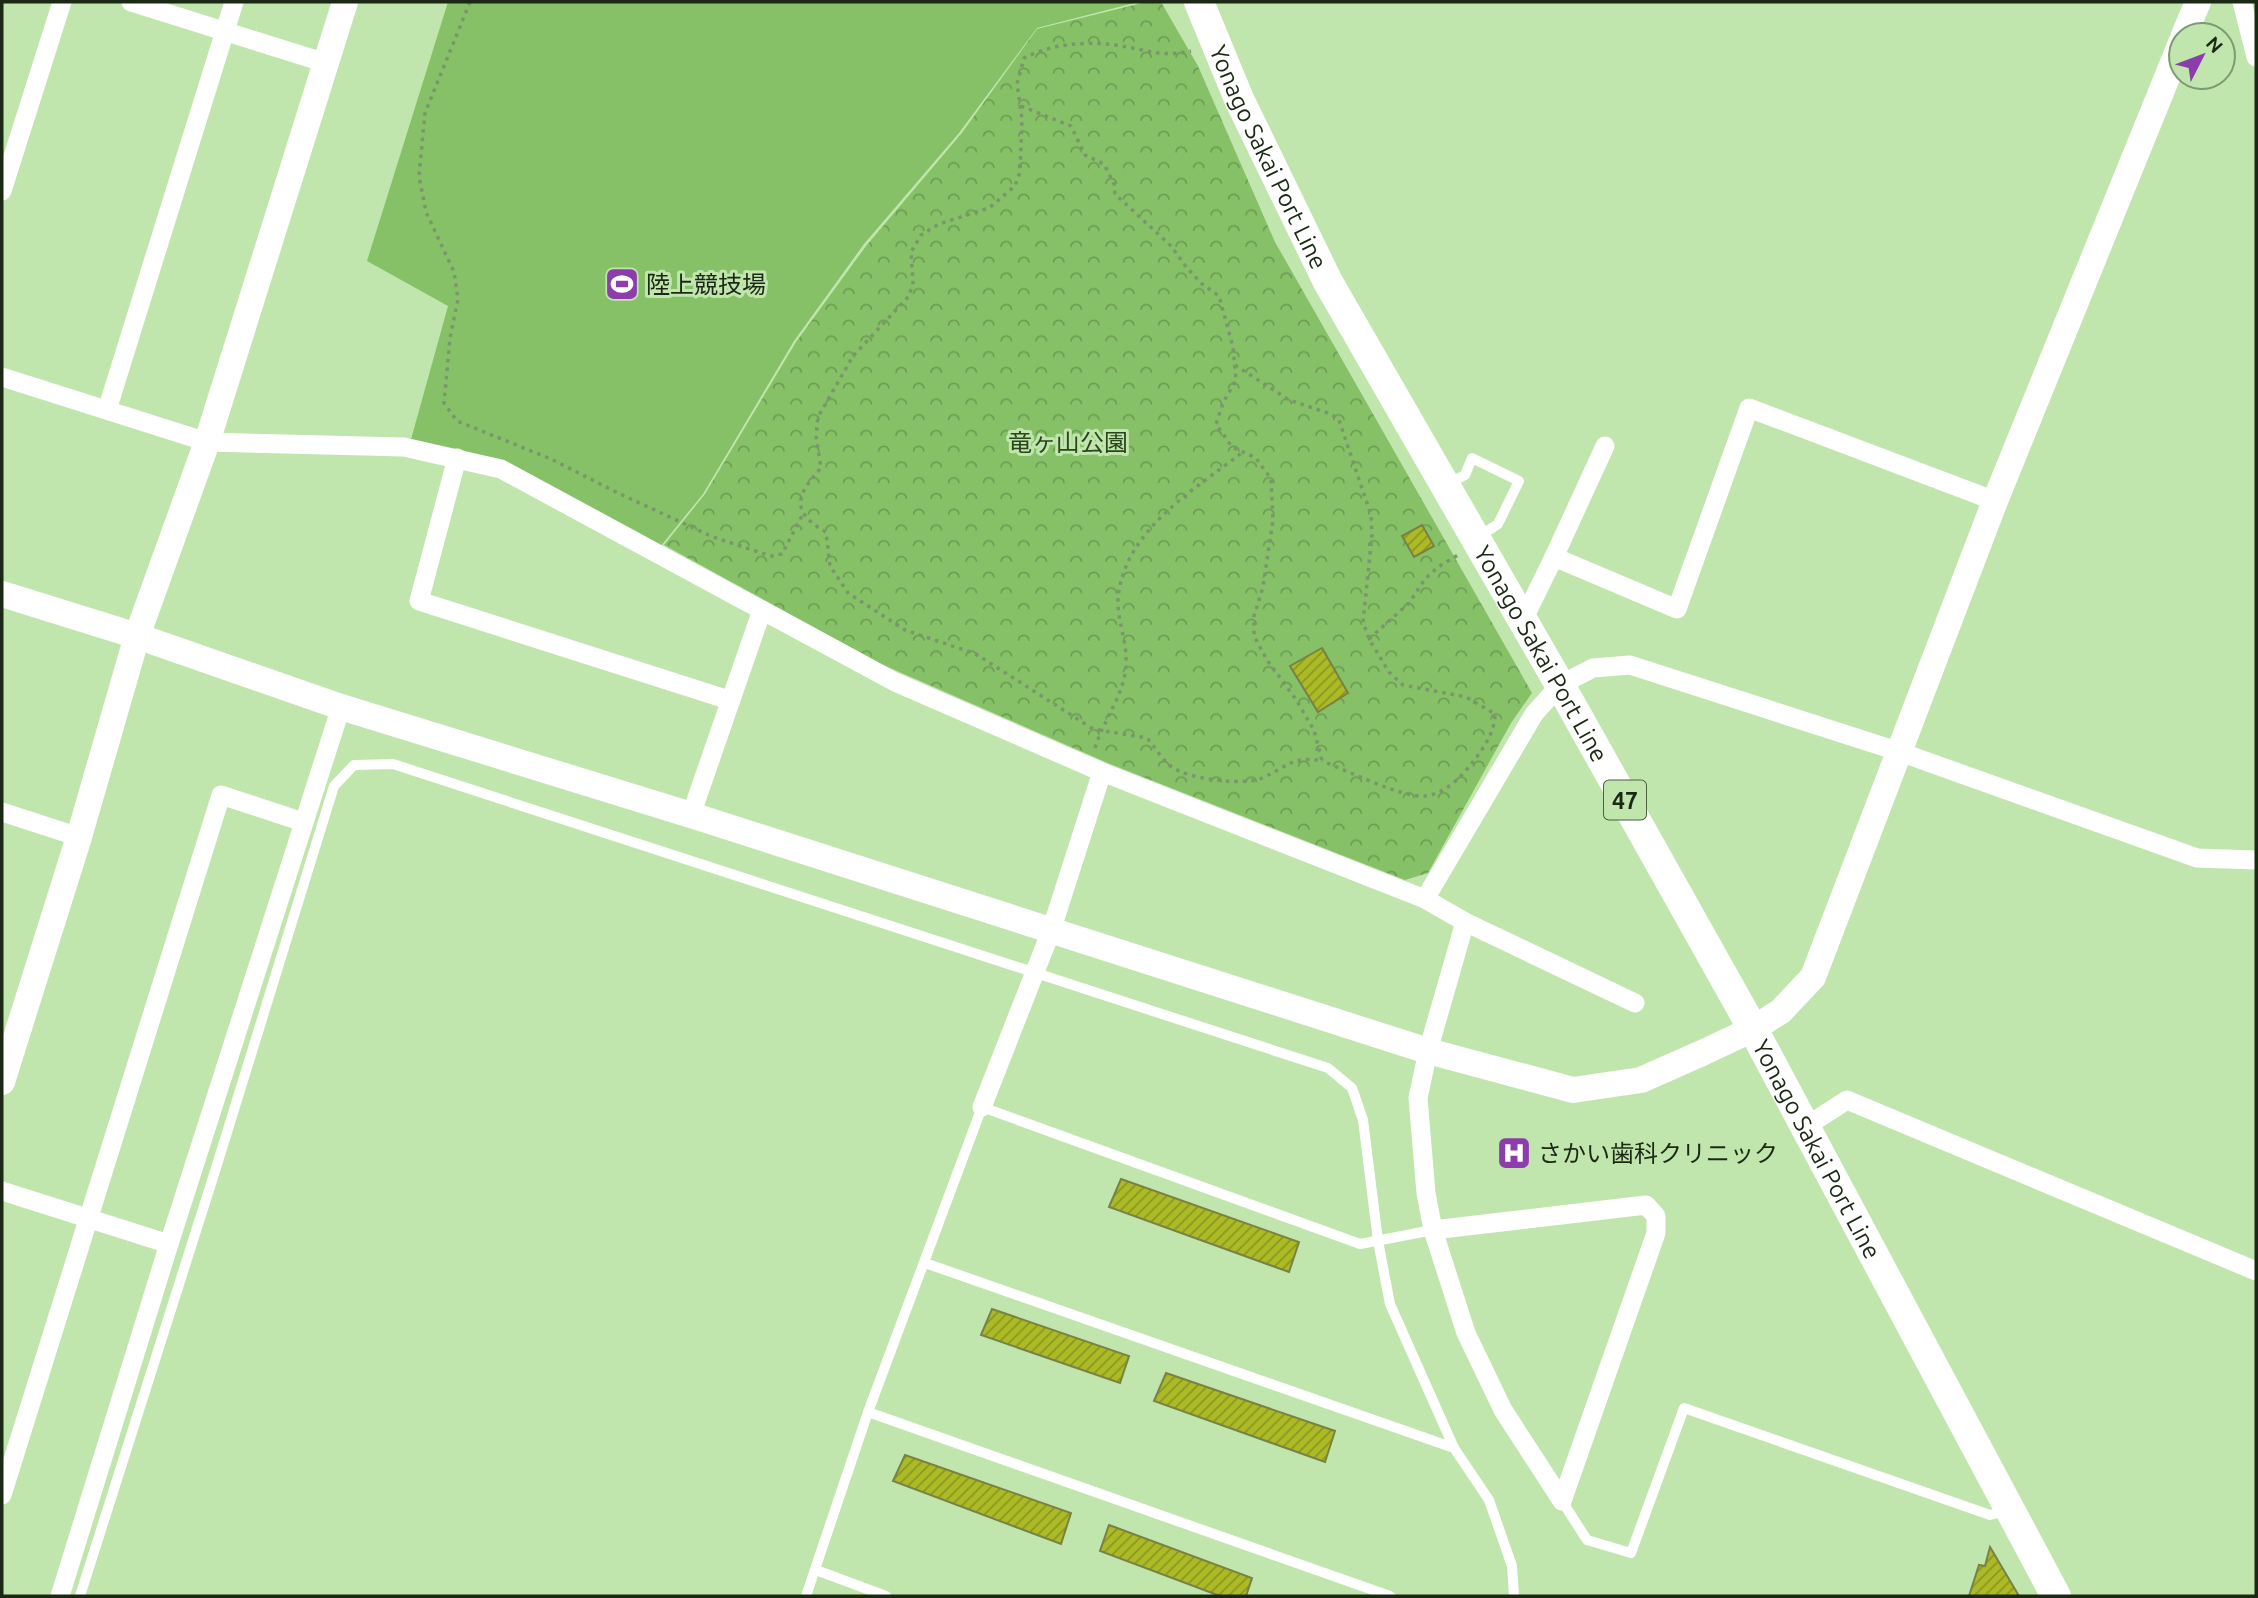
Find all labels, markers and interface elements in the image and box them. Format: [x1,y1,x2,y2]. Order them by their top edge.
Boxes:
north arrow [2167,21,2237,91]
text: N [2202,32,2228,57]
street label: Yonago Sakai Port Line [1205,41,1333,273]
sports icon: 陸上競技場 [603,265,641,303]
place label: 陸上競技場 [646,271,766,298]
park label: 竜ヶ山公園 [1008,429,1128,456]
street label: Yonago Sakai Port Line [1469,541,1614,766]
road number: 47 [1604,780,1646,820]
street label: Yonago Sakai Port Line [1748,1035,1887,1263]
hospital icon: さかい歯科クリニック [1495,1134,1533,1172]
place label: さかい歯科クリニック [1538,1140,1778,1167]

